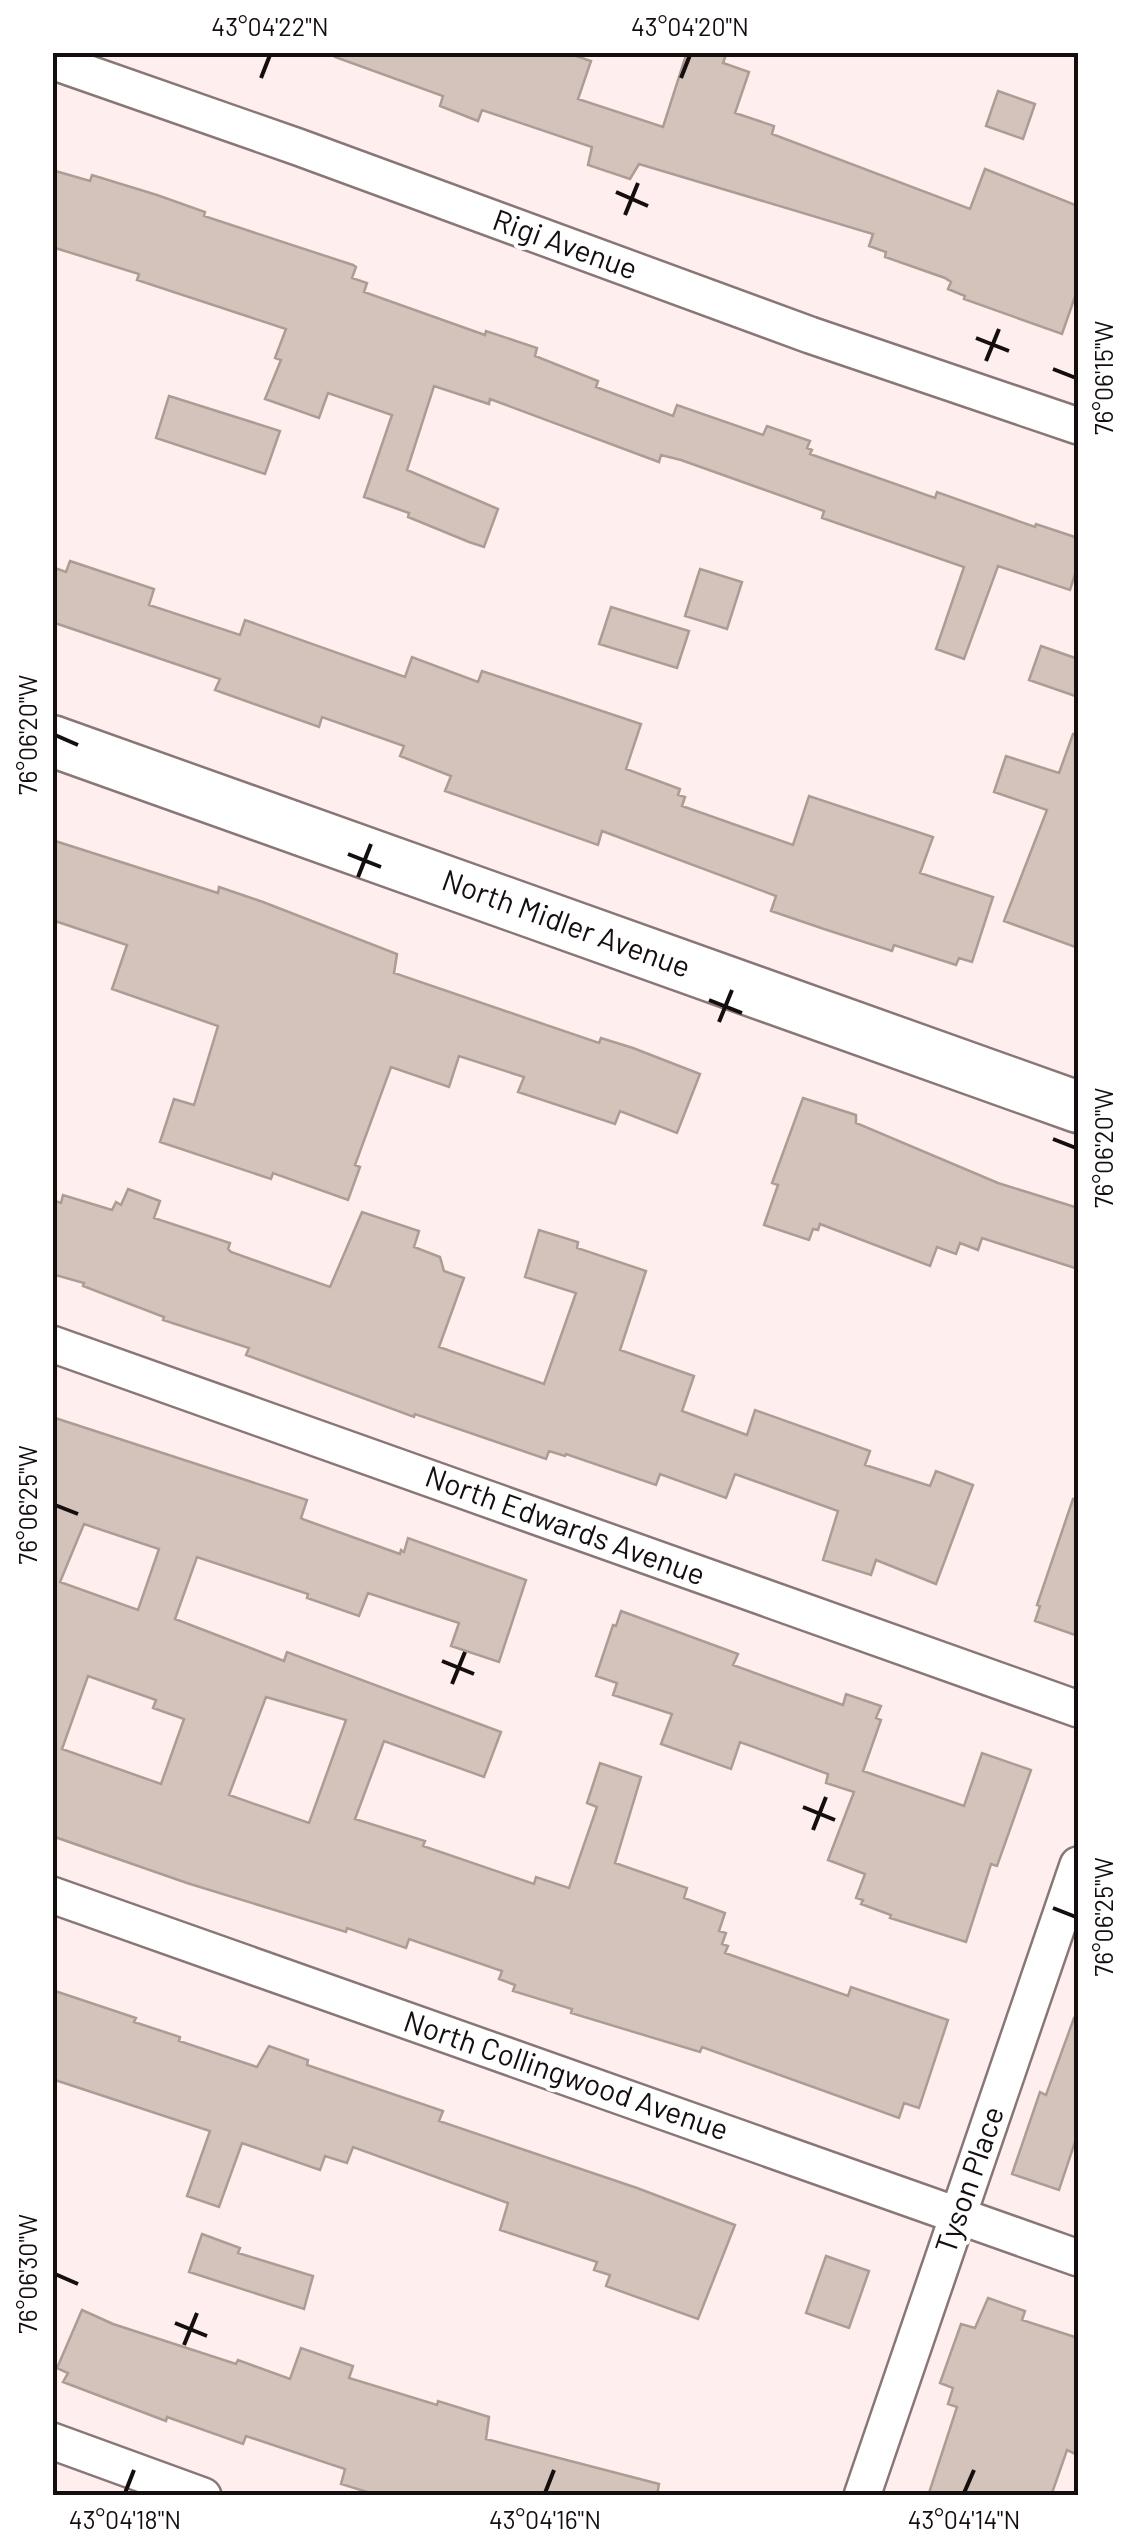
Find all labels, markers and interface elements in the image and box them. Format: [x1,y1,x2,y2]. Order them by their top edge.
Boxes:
text: 43°04'22"N [211,11,329,41]
text: 43°04'20"N [631,11,749,41]
street label: Rigi Avenue [489,200,643,286]
text: 76°06'15"W [1088,321,1118,435]
text: 76°06'20"W [12,675,42,795]
street label: North Midler Avenue [438,860,696,984]
text: 76°06'20"W [1088,1088,1118,1208]
text: 76°06'25"W [12,1445,42,1565]
street label: North Edwards Avenue [421,1457,711,1592]
text: 76°06'25"W [1088,1857,1118,1977]
street label: North Collingwood Avenue [400,2002,734,2147]
street label: Tyson Place [926,2101,1010,2258]
text: 76°06'30"W [12,2214,42,2334]
text: 43°04'18"N [69,2504,181,2534]
text: 43°04'16"N [489,2504,601,2534]
text: 43°04'14"N [908,2504,1020,2534]

